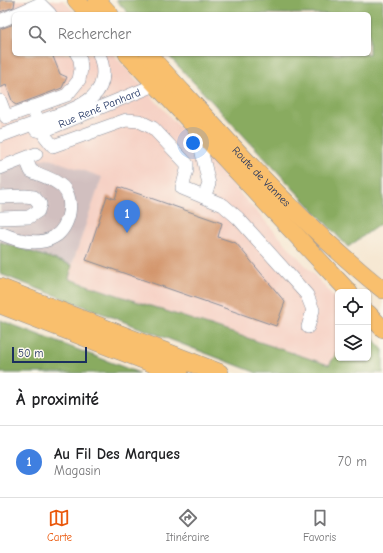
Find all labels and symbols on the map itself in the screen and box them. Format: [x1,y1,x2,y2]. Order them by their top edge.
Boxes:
street label: Rue René Panhard [57,86,143,131]
your location [183,133,203,153]
street label: Route de Vannes [229,144,293,210]
pin: 1 [114,200,140,233]
scale bar [12,345,87,364]

